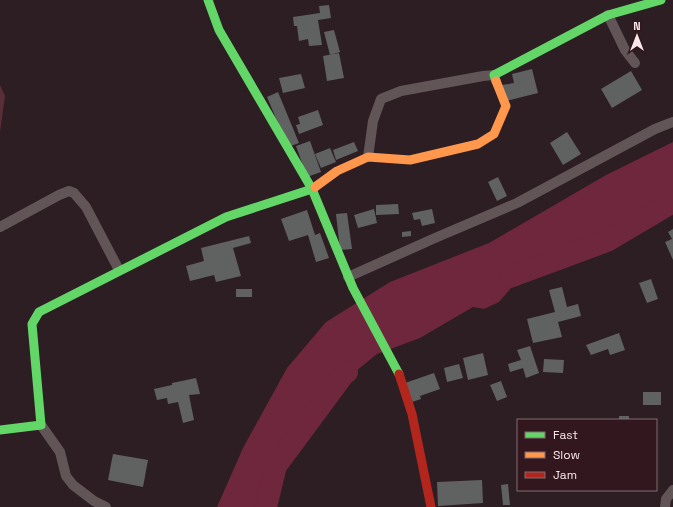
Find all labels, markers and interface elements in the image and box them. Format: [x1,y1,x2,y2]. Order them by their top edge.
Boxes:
north arrow [617,16,657,56]
text: N [633,19,641,33]
legend [517,419,657,491]
text: Fast [553,427,578,443]
text: Slow [553,447,580,463]
text: Jam [553,467,577,483]

